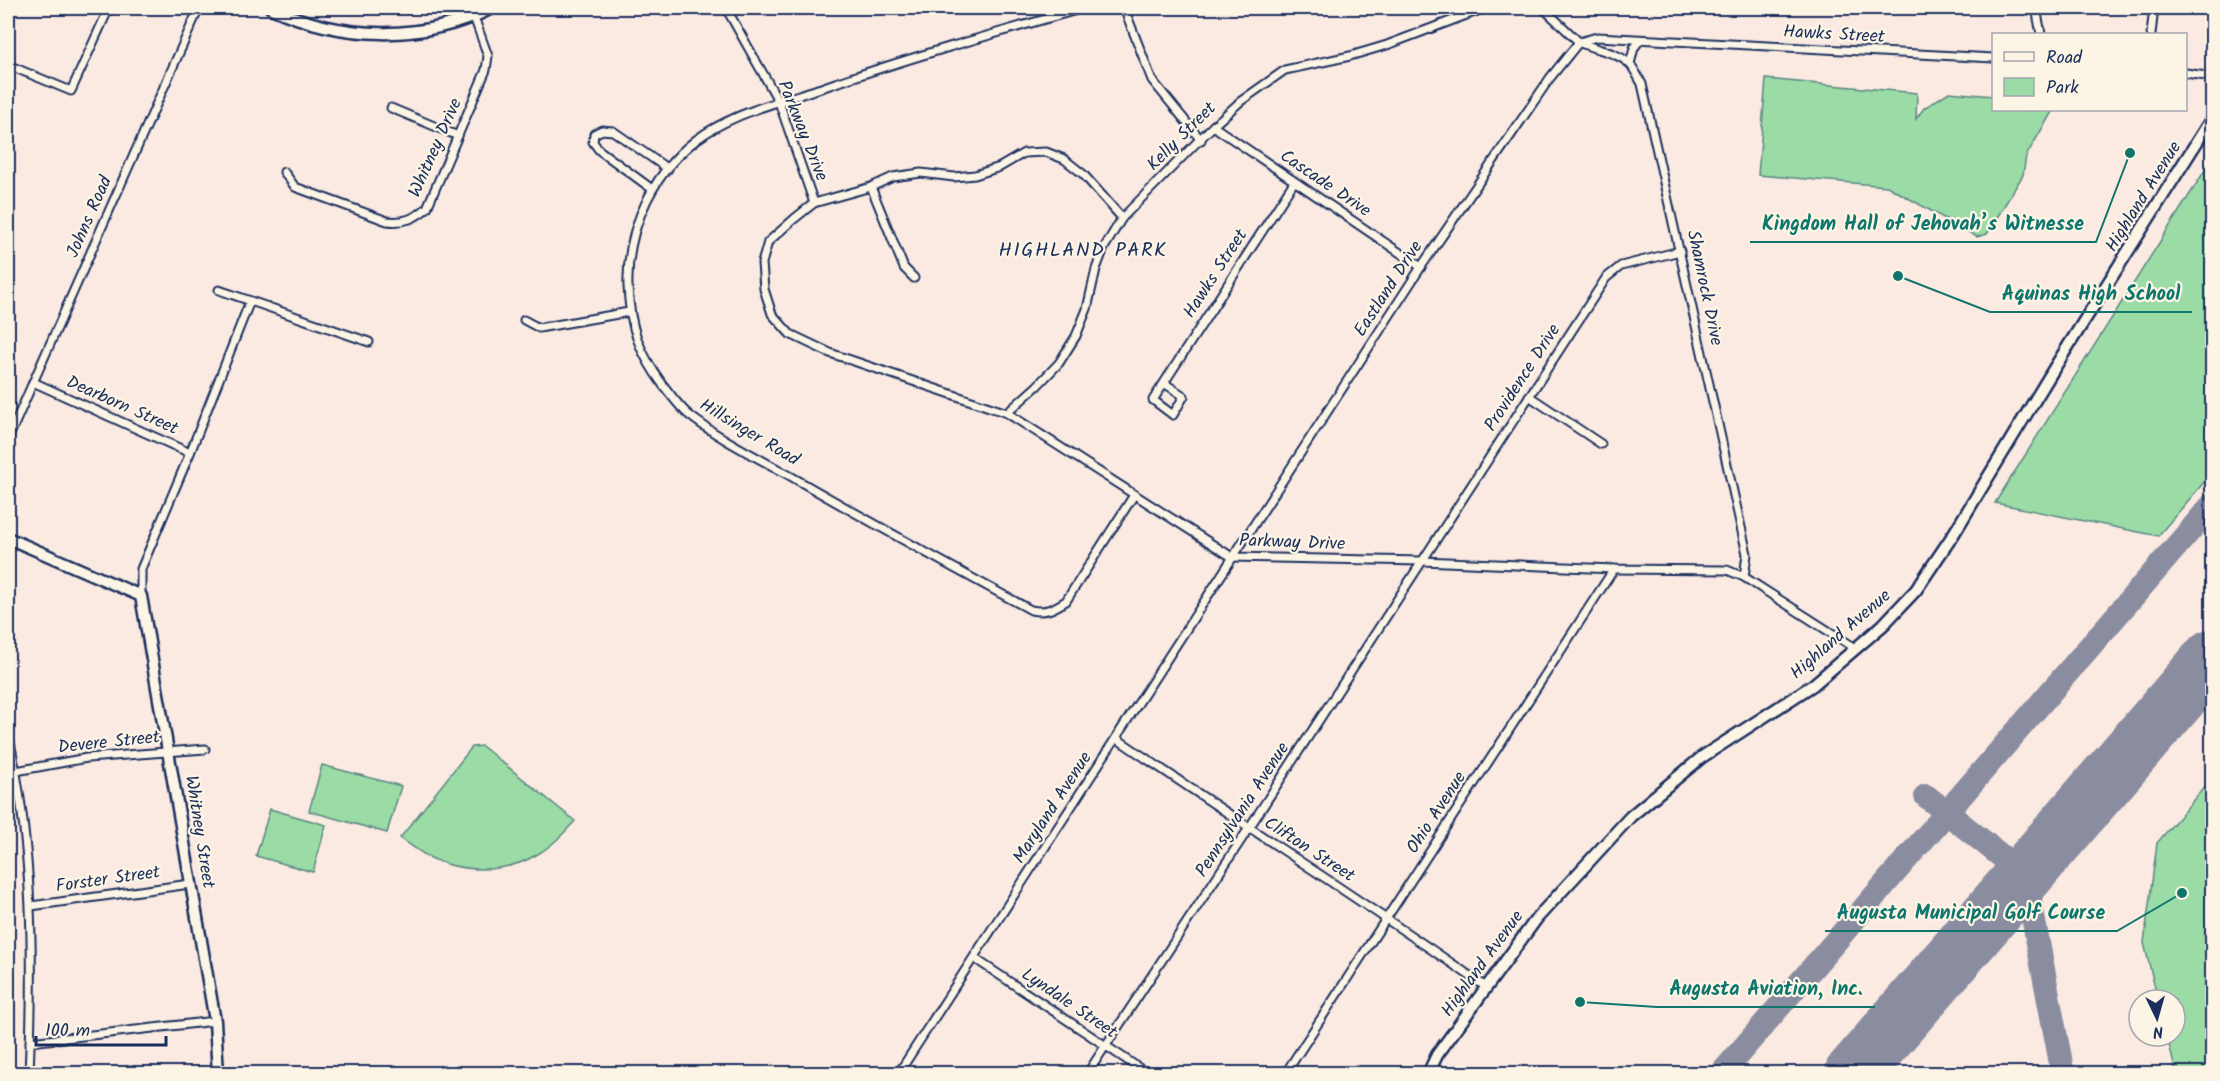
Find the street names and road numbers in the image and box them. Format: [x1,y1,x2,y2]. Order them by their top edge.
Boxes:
street label: Hawks Street [1783,18,1887,52]
street label: Parkway Drive [769,76,835,186]
street label: Whitney Drive [401,94,471,202]
street label: Kelly Street [1140,95,1224,179]
street label: Highland Avenue [2098,136,2190,258]
street label: Cascade Drive [1273,143,1377,225]
street label: Johns Road [59,171,121,263]
street label: Hawks Street [1176,223,1256,324]
street label: Shamrock Drive [1678,228,1730,348]
street label: Eastland Drive [1347,235,1431,343]
street label: Providence Drive [1477,318,1569,438]
street label: Dearborn Street [61,368,184,444]
street label: Hillsinger Road [693,392,806,475]
street label: Parkway Drive [1238,527,1346,559]
street label: Highland Avenue [1784,583,1898,687]
street label: Devere Street [57,723,162,763]
street label: Pennsylvania Avenue [1188,737,1298,883]
street label: Maryland Avenue [1006,746,1100,870]
street label: Ohio Avenue [1399,766,1475,860]
street label: Whitney Street [176,773,222,892]
street label: Clifton Street [1258,810,1361,891]
street label: Forster Street [54,858,163,902]
street label: Highland Avenue [1434,904,1532,1024]
street label: Lyndale Street [1015,961,1124,1048]

